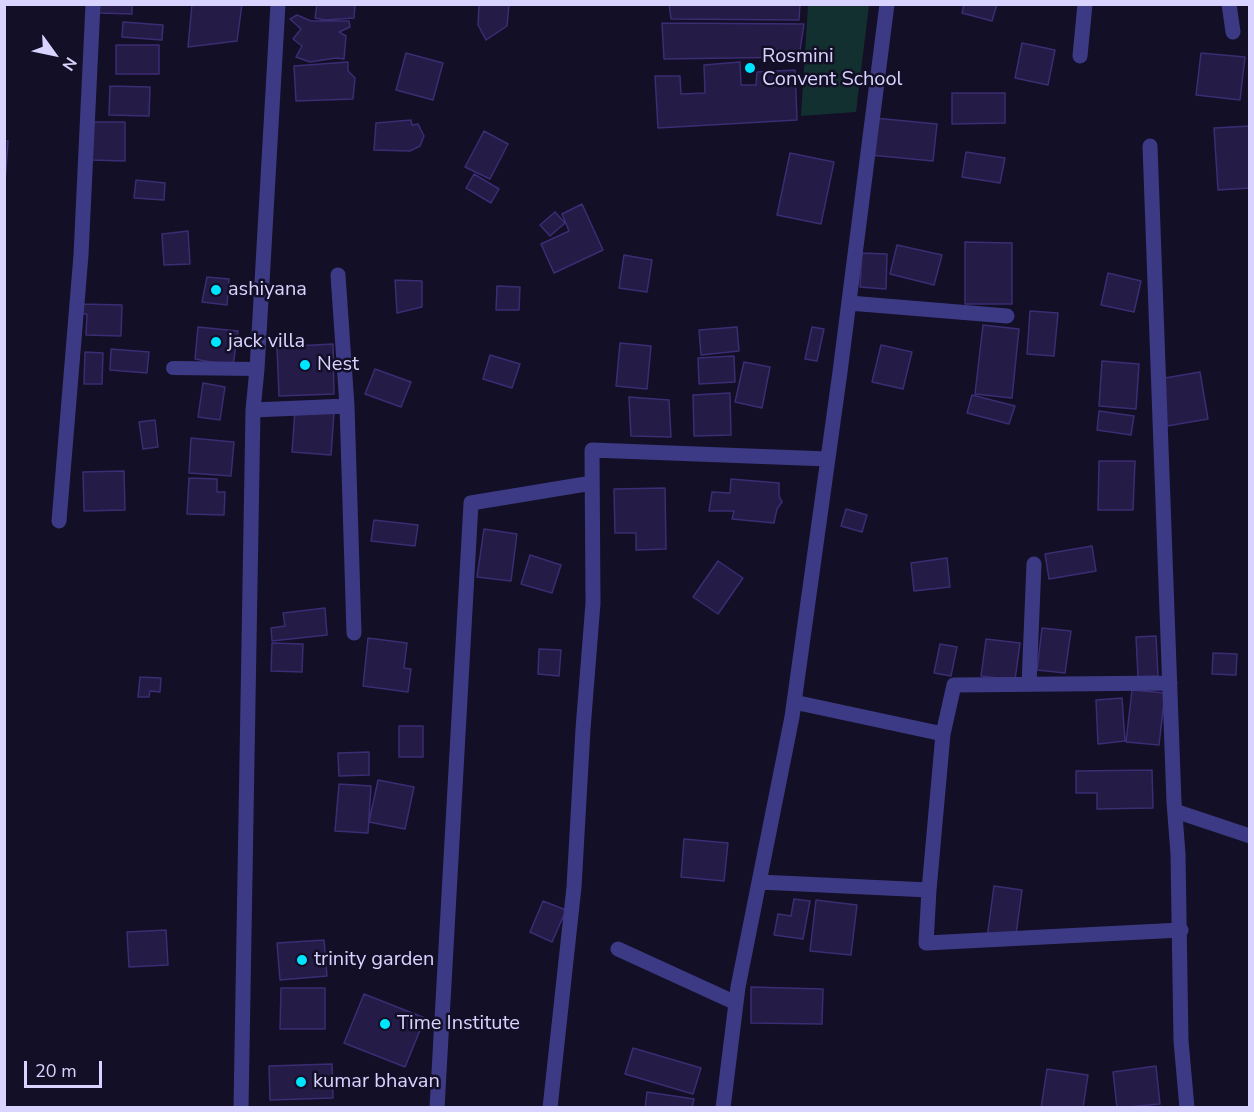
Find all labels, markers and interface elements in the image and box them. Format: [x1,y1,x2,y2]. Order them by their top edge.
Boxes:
north arrow [24,24,84,84]
place label: Rosmini Convent School [762,45,903,92]
text: N [57,53,82,75]
marker: Rosmini Convent School [743,61,757,75]
place label: ashiyana [228,278,307,302]
marker: ashiyana [209,283,223,297]
place label: jack villa [228,330,305,354]
marker: jack villa [209,335,223,349]
place label: Nest [317,353,359,377]
marker: Nest [298,358,312,372]
place label: trinity garden [314,948,434,972]
marker: trinity garden [295,953,309,967]
place label: Time Institute [397,1012,520,1036]
marker: Time Institute [378,1017,392,1031]
scale bar [27,1049,105,1087]
text: 20 m [35,1059,77,1083]
place label: kumar bhavan [313,1070,440,1094]
marker: kumar bhavan [294,1075,308,1089]

